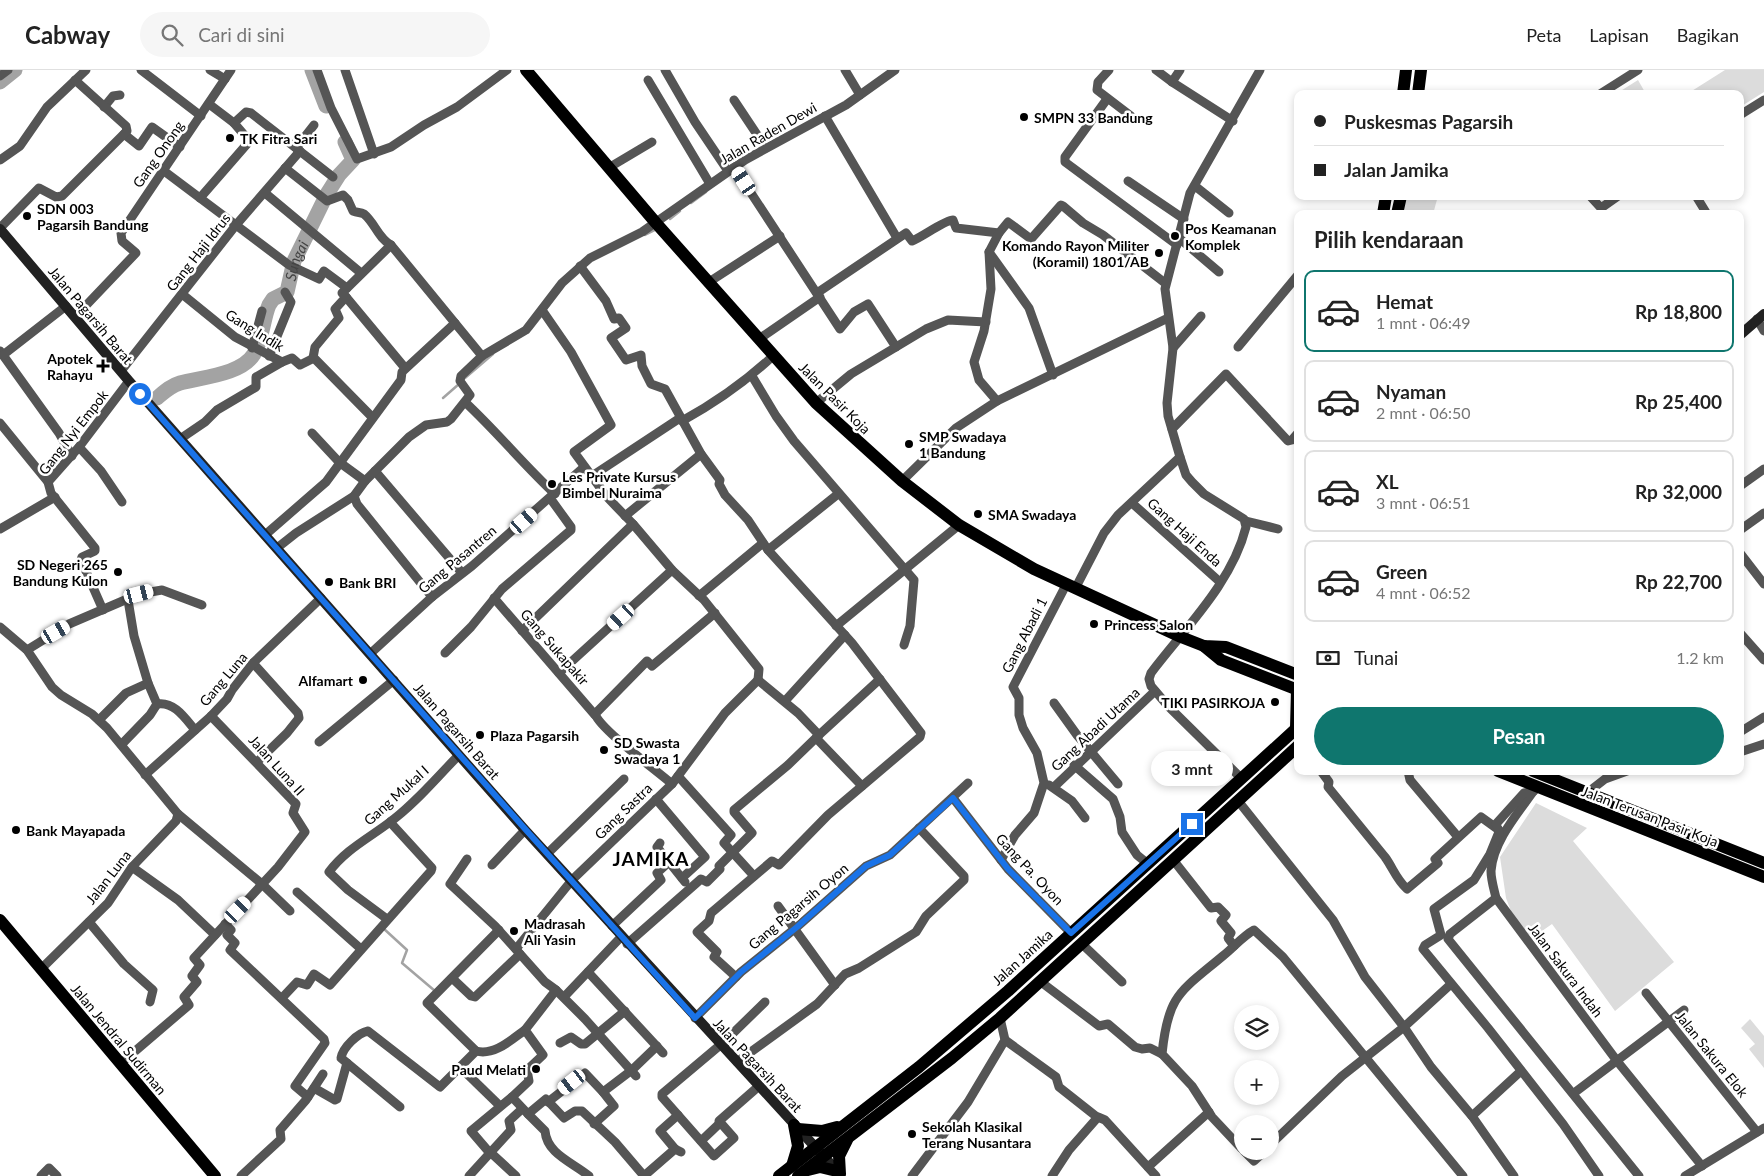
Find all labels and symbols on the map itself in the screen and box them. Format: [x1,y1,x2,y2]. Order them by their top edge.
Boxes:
street label: Jalan Raden Dewi [717,98,819,168]
place label: SMPN 33 Bandung [1034,109,1153,126]
marker: SMPN 33 Bandung [1018,111,1030,123]
street label: Gang Onong [129,117,187,191]
place label: TK Fitra Sari [240,130,317,147]
marker: TK Fitra Sari [224,132,236,144]
car [729,164,758,198]
place label: SDN 003 Pagarsih Bandung [37,200,149,233]
marker: SDN 003 Pagarsih Bandung [21,210,33,222]
street label: Gang Haji Idrus [162,210,234,294]
place label: Pos Keamanan Komplek [1185,220,1276,253]
marker: Pos Keamanan Komplek [1169,230,1181,242]
water label: Sungai [281,237,312,282]
place label: Komando Rayon Militer (Koramil) 1801/AB [1002,237,1150,270]
marker: Komando Rayon Militer (Koramil) 1801/AB [1153,247,1165,259]
street label: Jalan Pagarsih Barat [45,263,137,367]
street label: Gang Indik [223,305,288,355]
place label: Apotek Rahayu [46,350,94,383]
street label: Jalan Pasir Koja [796,359,874,437]
marker: Apotek Rahayu [97,360,109,372]
route start [129,383,151,405]
street label: Gang Nyi Empok [35,386,112,478]
place label: SMP Swadaya 1 Bandung [919,428,1006,461]
marker: SMP Swadaya 1 Bandung [903,438,915,450]
place label: Les Private Kursus Bimbel Nuraima [562,468,676,501]
marker: Les Private Kursus Bimbel Nuraima [546,478,558,490]
street label: Gang Haji Enda [1144,494,1226,570]
car [507,505,540,537]
place label: SMA Swadaya [988,506,1076,523]
marker: SMA Swadaya [972,508,984,520]
street label: Gang Pasantren [414,521,500,597]
place label: SD Negeri 265 Bandung Kulon [13,556,108,589]
marker: SD Negeri 265 Bandung Kulon [112,566,124,578]
place label: Bank BRI [339,574,396,591]
marker: Bank BRI [323,576,335,588]
car [122,583,155,605]
street label: Gang Abadi 1 [998,594,1050,676]
car [604,601,637,633]
street label: Gang Sukapakir [517,605,593,689]
place label: Princess Salon [1104,616,1193,633]
car [39,618,72,646]
marker: Princess Salon [1088,618,1100,630]
street label: Gang Luna [196,649,250,709]
place label: Alfamart [297,672,354,689]
marker: Alfamart [357,674,369,686]
street label: Jalan Pagarsih Barat [410,679,504,783]
street label: Gang Abadi Utama [1047,684,1143,774]
place label: TIKI PASIRKOJA [1161,694,1265,711]
marker: TIKI PASIRKOJA [1269,696,1281,708]
place label: Plaza Pagarsih [490,727,579,744]
marker: Plaza Pagarsih [474,729,486,741]
street label: Jalan Luna II [246,731,308,799]
place label: SD Swasta Swadaya 1 [614,734,680,767]
marker: SD Swasta Swadaya 1 [598,744,610,756]
callout: 3 mnt [1151,752,1233,786]
street label: Gang Mukal I [360,761,432,829]
street label: Gang Sastra [591,779,655,843]
street label: Jalan Terusan Pasir Koja [1579,782,1721,850]
route end [1181,813,1203,835]
place label: Bank Mayapada [26,822,125,839]
marker: Bank Mayapada [10,824,22,836]
street label: Gang Pa. Oyon [992,830,1068,908]
street label: Jalan Luna [82,847,134,907]
district label: JAMIKA [613,847,689,870]
street label: Gang Pagarsih Oyon [745,859,851,953]
car [222,894,253,926]
place label: Madrasah Ali Yasin [523,915,586,948]
street label: Jalan Sakura Indah [1525,920,1607,1020]
marker: Madrasah Ali Yasin [508,925,520,937]
street label: Jalan Jamika [988,925,1056,989]
street label: Jalan Jendral Sudirman [68,980,170,1098]
street label: Jalan Sakura Elok [1672,1008,1752,1101]
street label: Jalan Pagarsih Barat [710,1014,806,1116]
place label: Paud Melati [451,1061,526,1078]
marker: Paud Melati [530,1063,542,1075]
car [555,1067,588,1097]
place label: Sekolah Klasikal Terang Nusantara [922,1118,1031,1151]
marker: Sekolah Klasikal Terang Nusantara [906,1128,918,1140]

